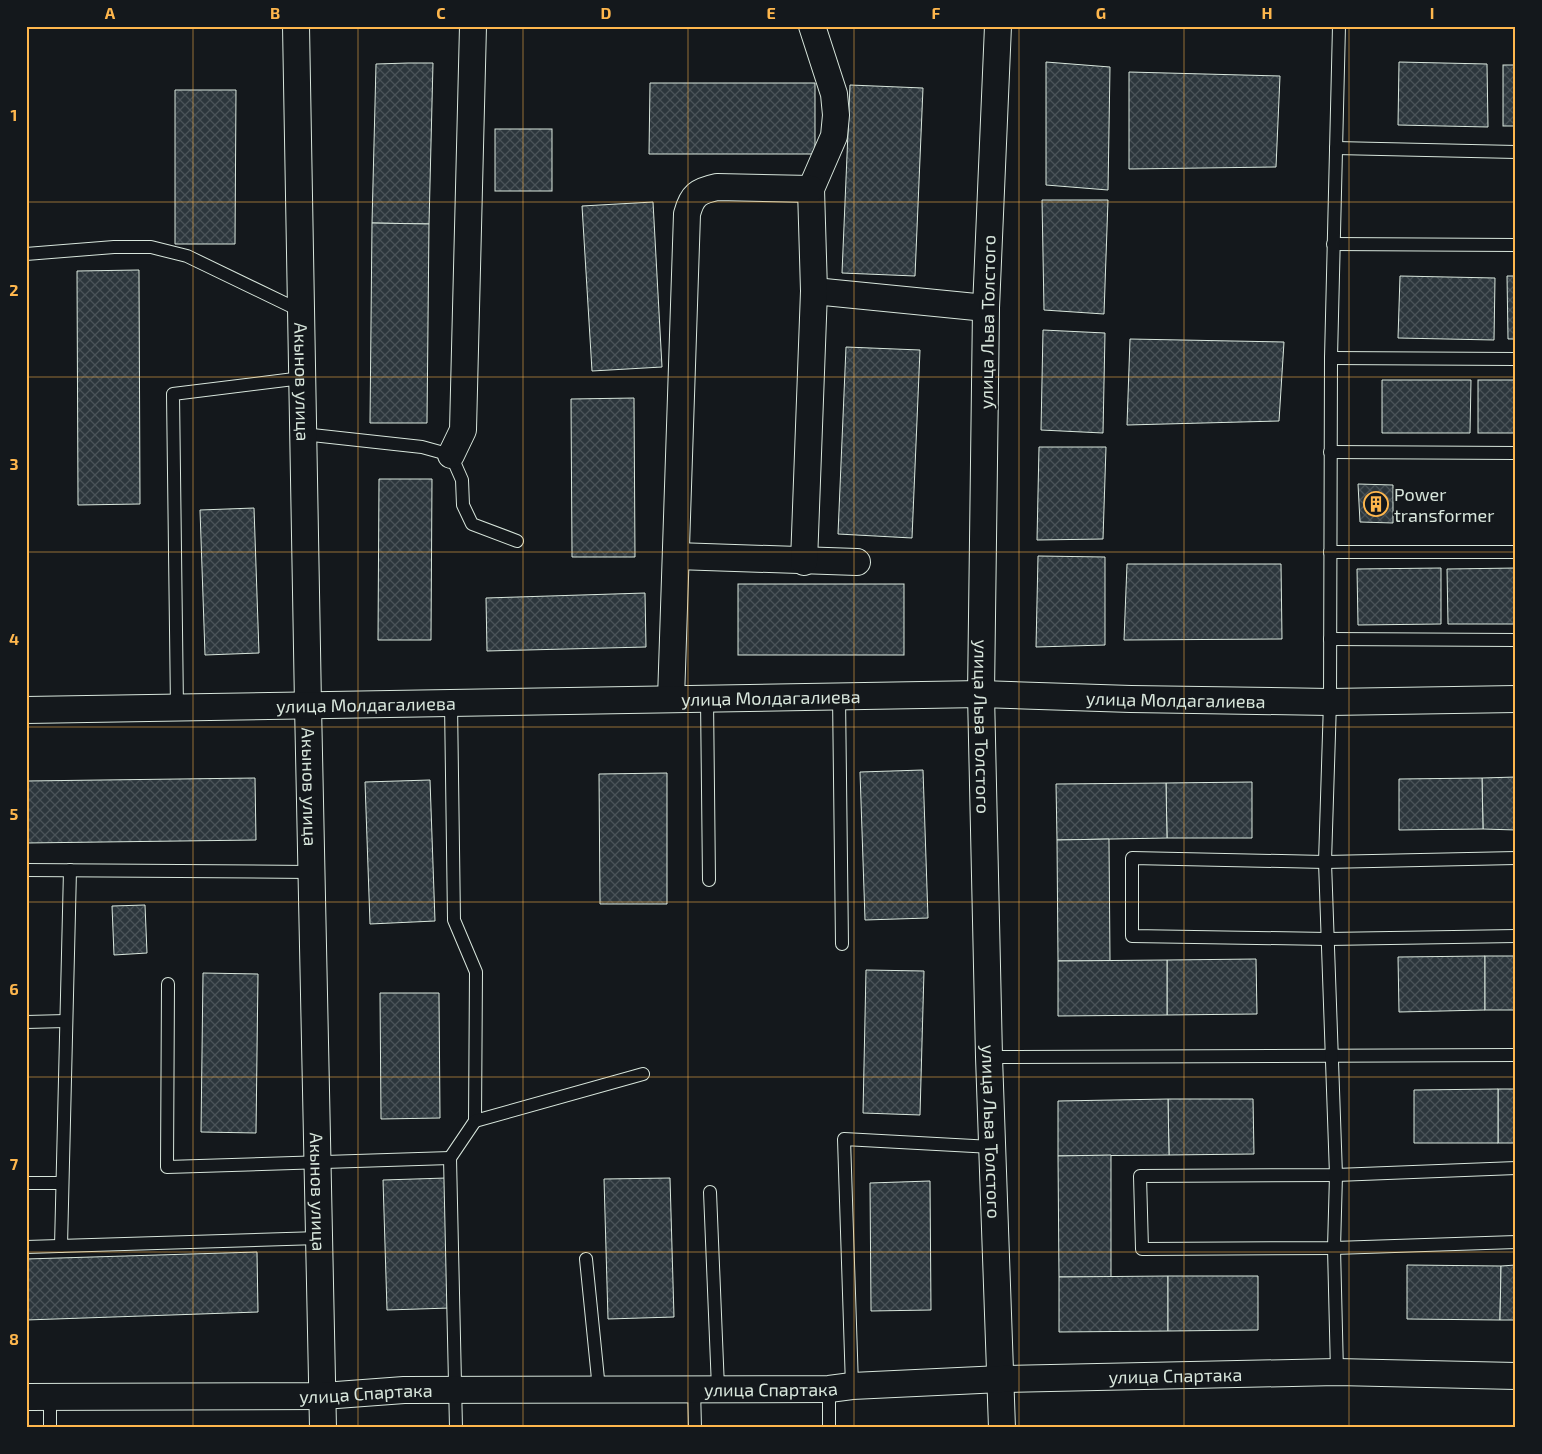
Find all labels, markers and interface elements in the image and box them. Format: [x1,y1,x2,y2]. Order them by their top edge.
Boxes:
text: A [105,3,116,22]
text: B [270,3,280,22]
text: C [436,3,446,22]
text: D [601,3,612,22]
text: E [766,3,776,22]
text: F [932,3,941,22]
text: G [1096,3,1106,22]
text: H [1261,3,1273,22]
text: I [1430,3,1434,22]
text: 1 [11,105,17,124]
street label: улица Льва Толстого [974,235,1000,409]
text: 2 [9,280,19,299]
street label: Акынов улица [290,322,314,442]
text: 3 [9,454,19,473]
place label: Power transformer [1394,483,1494,526]
building icon: Power transformer [1363,491,1389,517]
text: 4 [9,629,19,648]
street label: улица Льва Толстого [970,639,995,814]
street label: улица Молдагалиева [681,685,861,710]
street label: улица Молдагалиева [1086,687,1266,712]
street label: улица Молдагалиева [276,692,456,717]
street label: Акынов улица [297,727,322,847]
text: 5 [10,804,19,823]
text: 6 [9,979,19,998]
street label: улица Льва Толстого [978,1044,1006,1219]
street label: Акынов улица [306,1132,330,1251]
text: 7 [10,1154,19,1173]
text: 8 [9,1329,19,1348]
street label: улица Спартака [1108,1363,1242,1388]
street label: улица Спартака [704,1377,839,1400]
street label: улица Спартака [299,1379,433,1407]

